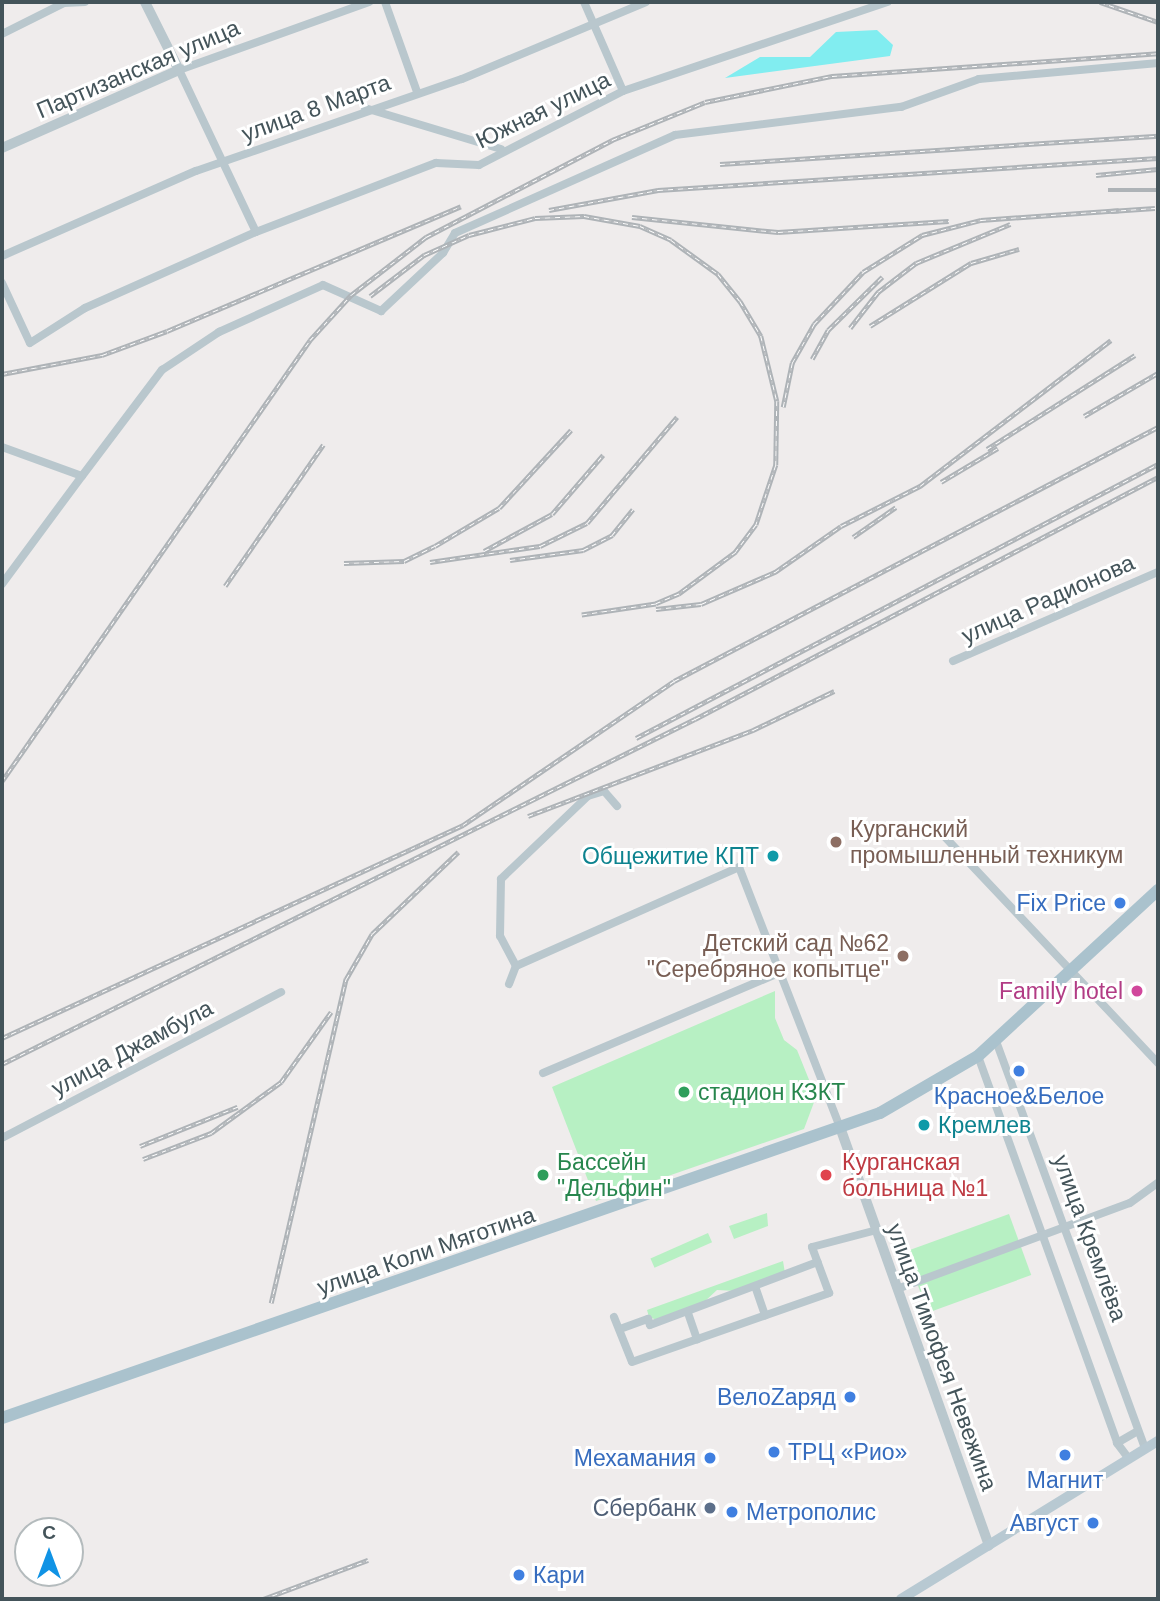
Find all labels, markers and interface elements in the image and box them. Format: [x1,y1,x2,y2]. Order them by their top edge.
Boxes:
street label: Партизанская улица [32,14,244,124]
street label: Южная улица [471,66,615,154]
street label: улица 8 Марта [238,68,394,148]
street label: улица Радионова [957,549,1139,649]
place label: Курганский промышленный техникум [850,815,1123,869]
marker: Курганский промышленный техникум [828,834,844,850]
place label: Общежитие КПТ [582,842,759,870]
marker: Общежитие КПТ [765,848,781,864]
place label: Fix Price [1017,889,1106,917]
marker: Fix Price [1112,895,1128,911]
place label: Детский сад №62 "Серебряное копытце" [647,929,889,983]
marker: Детский сад №62 "Серебряное копытце" [895,948,911,964]
place label: Family hotel [999,977,1123,1005]
marker: Family hotel [1129,983,1145,999]
street label: улица Джамбула [47,994,217,1102]
marker: Красное&Белое [1011,1063,1027,1079]
place label: стадион КЗКТ [698,1078,845,1106]
place label: Красное&Белое [934,1082,1104,1110]
marker: стадион КЗКТ [676,1084,692,1100]
place label: Кремлев [938,1111,1031,1139]
marker: Кремлев [916,1117,932,1133]
place label: Бассейн "Дельфин" [557,1148,671,1202]
place label: Курганская больница №1 [842,1148,988,1202]
street label: улица Кремлёва [1047,1151,1133,1325]
marker: Курганская больница №1 [816,1165,836,1185]
marker: Бассейн "Дельфин" [535,1167,551,1183]
street label: улица Коли Мяготина [313,1201,539,1301]
street label: улица Тимофея Невежина [881,1220,1003,1494]
place label: ВелоZаряд [717,1383,836,1411]
marker: ВелоZаряд [842,1389,858,1405]
place label: ТРЦ «Рио» [788,1438,907,1466]
place label: Мехамания [574,1444,696,1472]
marker: ТРЦ «Рио» [766,1444,782,1460]
marker: Магнит [1057,1447,1073,1463]
marker: Мехамания [702,1450,718,1466]
place label: Магнит [1027,1466,1103,1494]
place label: Сбербанк [593,1494,696,1522]
place label: Метрополис [746,1498,876,1526]
marker: Сбербанк [702,1500,718,1516]
marker: Метрополис [724,1504,740,1520]
place label: Август [1010,1509,1079,1537]
marker: Август [1085,1515,1101,1531]
north arrow [14,1517,84,1587]
text: С [42,1522,56,1543]
place label: Кари [533,1561,585,1589]
marker: Кари [511,1567,527,1583]

